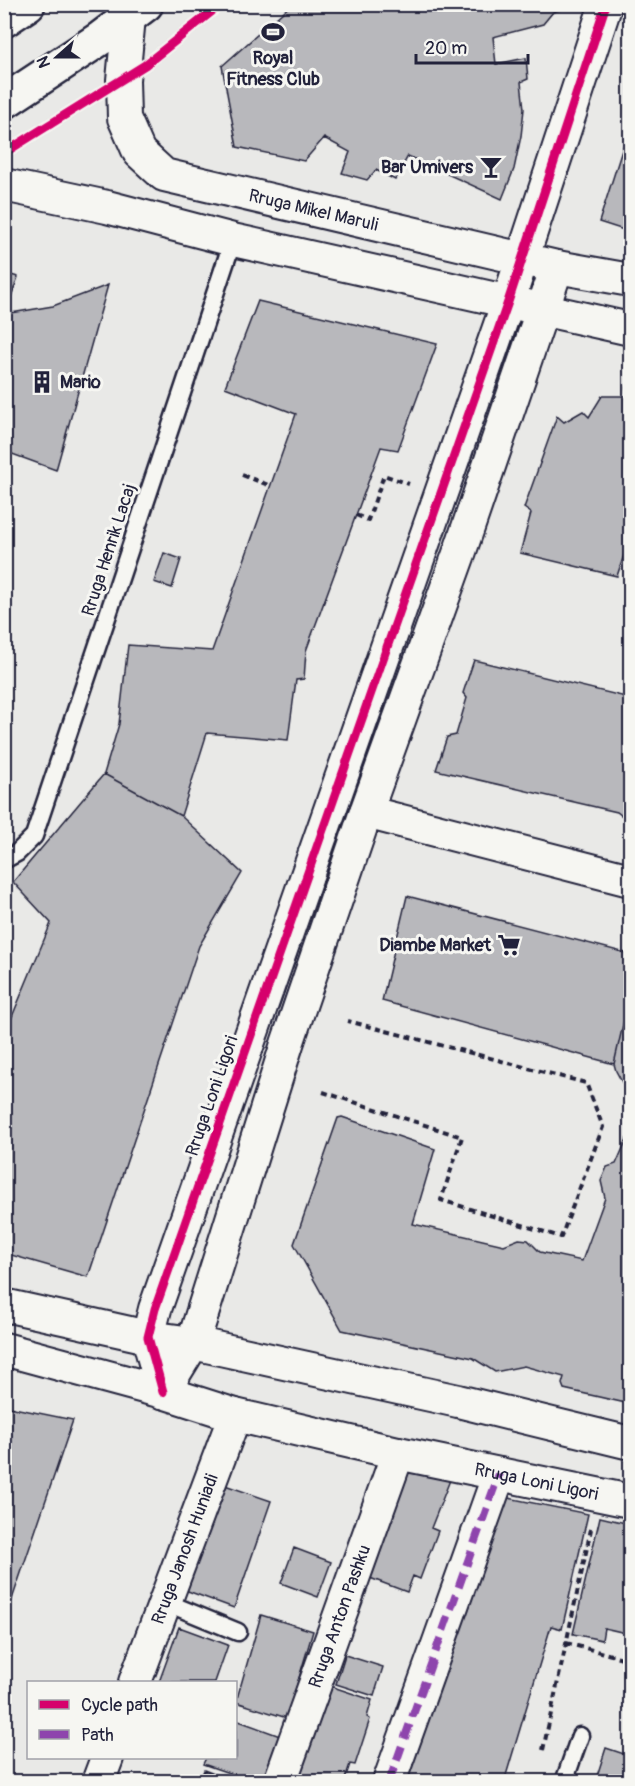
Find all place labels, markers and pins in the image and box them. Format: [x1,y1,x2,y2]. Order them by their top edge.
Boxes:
sports icon: Royal Fitness Club [260,19,286,45]
place label: Royal Fitness Club [226,47,320,91]
bar icon: Bar Umivers [478,154,504,180]
place label: Bar Umivers [381,156,474,179]
building icon: Mario [29,369,55,395]
place label: Mario [60,371,101,394]
supermarket icon: Diambe Market [496,932,522,958]
place label: Diambe Market [379,934,492,957]

